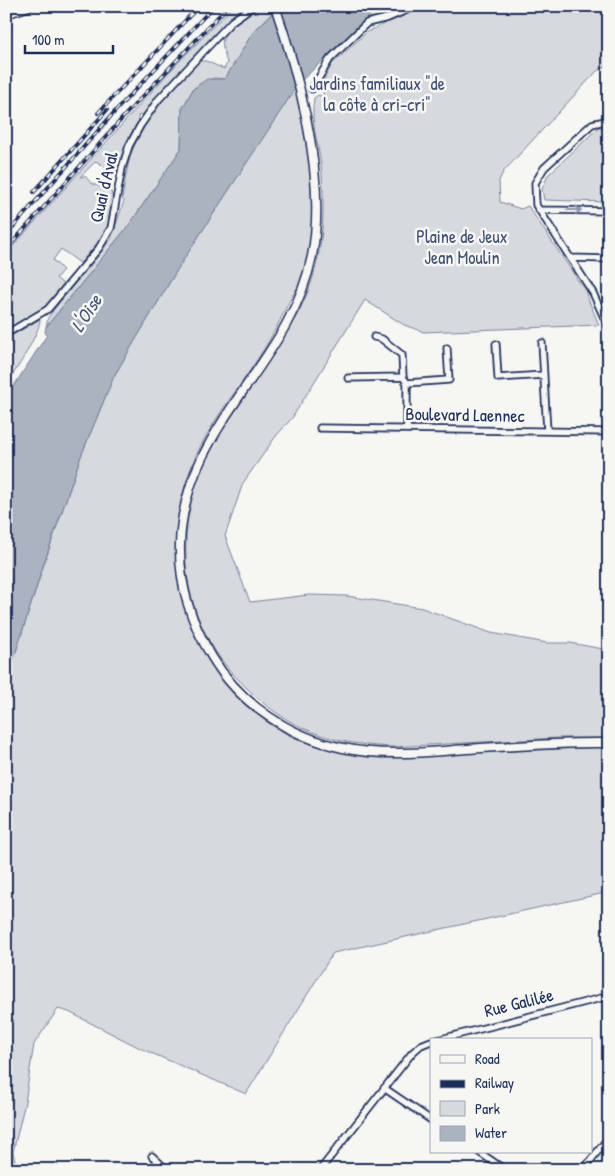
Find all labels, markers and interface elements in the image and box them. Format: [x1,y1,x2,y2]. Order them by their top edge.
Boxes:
scale bar [25,22,112,54]
text: 100 m [32,29,65,50]
park label: Jardins familiaux "de la côte à cri-cri" [309,71,445,117]
street label: Quai d'Aval [83,149,124,225]
one-way arrow [565,206,581,215]
park label: Plaine de Jeux Jean Moulin [416,224,508,270]
water label: L'Oise [64,288,109,337]
street label: Boulevard Laennec [405,401,525,428]
street label: Rue Galilée [482,982,556,1023]
legend [430,1038,592,1154]
text: Road [475,1048,500,1069]
text: Railway [475,1072,514,1093]
text: Park [475,1098,500,1119]
text: Water [475,1122,507,1143]

